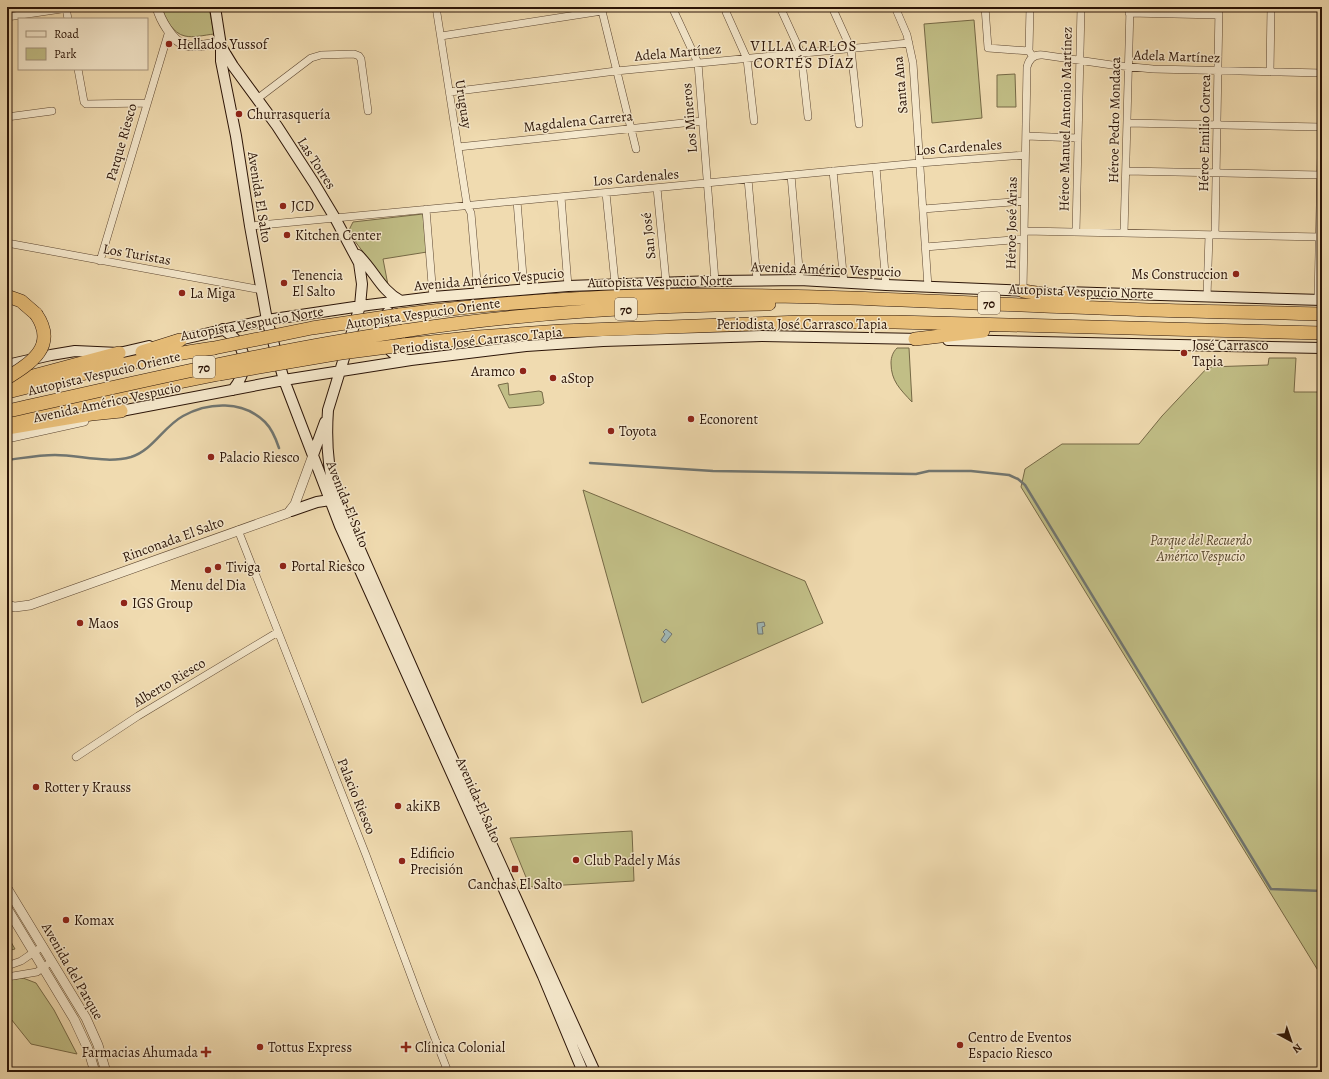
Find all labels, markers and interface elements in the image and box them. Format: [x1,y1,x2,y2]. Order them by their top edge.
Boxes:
legend [18,18,148,70]
text: Road [54,26,80,42]
street label: Héroe Manuel Antonio Martínez [1054,26,1077,212]
place label: Hellados Yussof [177,35,270,54]
district label: VILLA CARLOS CORTÉS DÍAZ [750,36,857,73]
marker: Hellados Yussof [164,39,174,49]
street label: Adela Martínez [633,39,722,66]
street label: Adela Martínez [1132,45,1221,68]
text: Park [54,46,77,62]
street label: Santa Ana [888,55,912,114]
street label: Héroe Pedro Mondaca [1104,56,1125,183]
street label: Héroe Emilio Correa [1194,74,1215,192]
street label: Uruguay [450,78,477,131]
street label: Los Mineros [677,82,702,154]
street label: Parque Riesco [101,101,142,183]
place label: Churrasquería [247,105,331,124]
street label: Magdalena Carrera [522,106,634,137]
marker: Churrasquería [234,109,244,119]
street label: Las Torres [293,134,340,193]
street label: Los Cardenales [915,135,1003,160]
street label: Avenida El Salto [243,149,276,244]
street label: Los Cardenales [592,164,680,191]
street label: Héroe José Arias [1001,176,1022,270]
place label: JCD [291,197,314,216]
marker: JCD [278,201,288,211]
street label: San José [637,212,660,260]
place label: Kitchen Center [295,226,382,245]
marker: Kitchen Center [282,230,292,240]
street label: Los Turistas [101,239,173,270]
street label: Avenida Américo Vespucio [749,257,902,282]
street label: Avenida Américo Vespucio [412,263,565,296]
place label: Ms Construccion [1131,265,1228,284]
place label: Tenencia El Salto [292,266,344,301]
marker: Ms Construccion [1231,269,1241,279]
street label: Autopista Vespucio Norte [586,271,733,292]
marker: Tenencia El Salto [279,278,289,288]
street label: Autopista Vespucio Norte [1007,279,1154,304]
place label: La Miga [190,284,236,303]
marker: La Miga [177,288,187,298]
road number: 70 [978,292,1000,314]
street label: Autopista Vespucio Oriente [344,293,502,334]
road number: 70 [615,298,637,320]
street label: Autopista Vespucio Norte [178,302,325,346]
street label: Periodista José Carrasco Tapia [716,315,888,334]
street label: Periodista José Carrasco Tapia [391,322,564,359]
place label: José Carrasco Tapia [1192,336,1268,371]
street label: Autopista Vespucio Oriente [25,347,182,400]
marker: José Carrasco Tapia [1179,348,1189,358]
road number: 70 [193,356,215,378]
place label: Aramco [470,362,515,381]
marker: Aramco [518,366,528,376]
place label: aStop [561,369,594,388]
marker: aStop [548,373,558,383]
street label: Avenida Américo Vespucio [31,378,183,428]
place label: Econorent [699,410,758,429]
marker: Econorent [686,414,696,424]
place label: Toyota [619,422,657,441]
marker: Toyota [606,426,616,436]
place label: Palacio Riesco [219,448,300,467]
marker: Palacio Riesco [206,452,216,462]
street label: Avenida El Salto [321,457,374,550]
street label: Rinconada El Salto [120,512,227,567]
park label: Parque del Recuerdo Américo Vespucio [1150,531,1252,566]
place label: Portal Riesco [291,557,365,576]
place label: Tiviga [226,558,261,577]
marker: Portal Riesco [278,561,288,571]
marker: Tiviga [213,562,223,572]
marker: Menu del Dia [203,565,213,575]
place label: Menu del Dia [170,576,247,595]
place label: IGS Group [132,594,193,613]
marker: IGS Group [119,598,129,608]
place label: Maos [88,614,119,633]
marker: Maos [75,618,85,628]
street label: Alberto Riesco [129,653,209,712]
street label: Avenida El Salto [451,754,506,846]
street label: Palacio Riesco [333,755,380,837]
place label: Rotter y Krauss [44,778,131,797]
marker: Rotter y Krauss [31,782,41,792]
place label: akiKB [406,797,441,816]
marker: akiKB [393,801,403,811]
place label: Edificio Precisión [410,844,463,879]
place label: Club Padel y Más [584,851,680,870]
marker: Club Padel y Más [571,855,581,865]
marker: Edificio Precisión [397,856,407,866]
marker: Canchas El Salto [510,864,520,874]
place label: Canchas El Salto [468,875,562,894]
place label: Komax [74,911,115,930]
marker: Komax [61,915,71,925]
street label: Avenida del Parque [37,919,108,1023]
north arrow [1271,1021,1311,1061]
place label: Centro de Eventos Espacio Riesco [968,1028,1072,1063]
place label: Tottus Express [268,1038,352,1057]
place label: Clínica Colonial [415,1038,506,1057]
marker: Centro de Eventos Espacio Riesco [955,1040,965,1050]
text: N [1289,1040,1305,1057]
marker: Clínica Colonial [400,1041,412,1053]
marker: Tottus Express [255,1042,265,1052]
place label: Farmacias Ahumada [81,1043,198,1062]
marker: Farmacias Ahumada [201,1047,211,1057]

